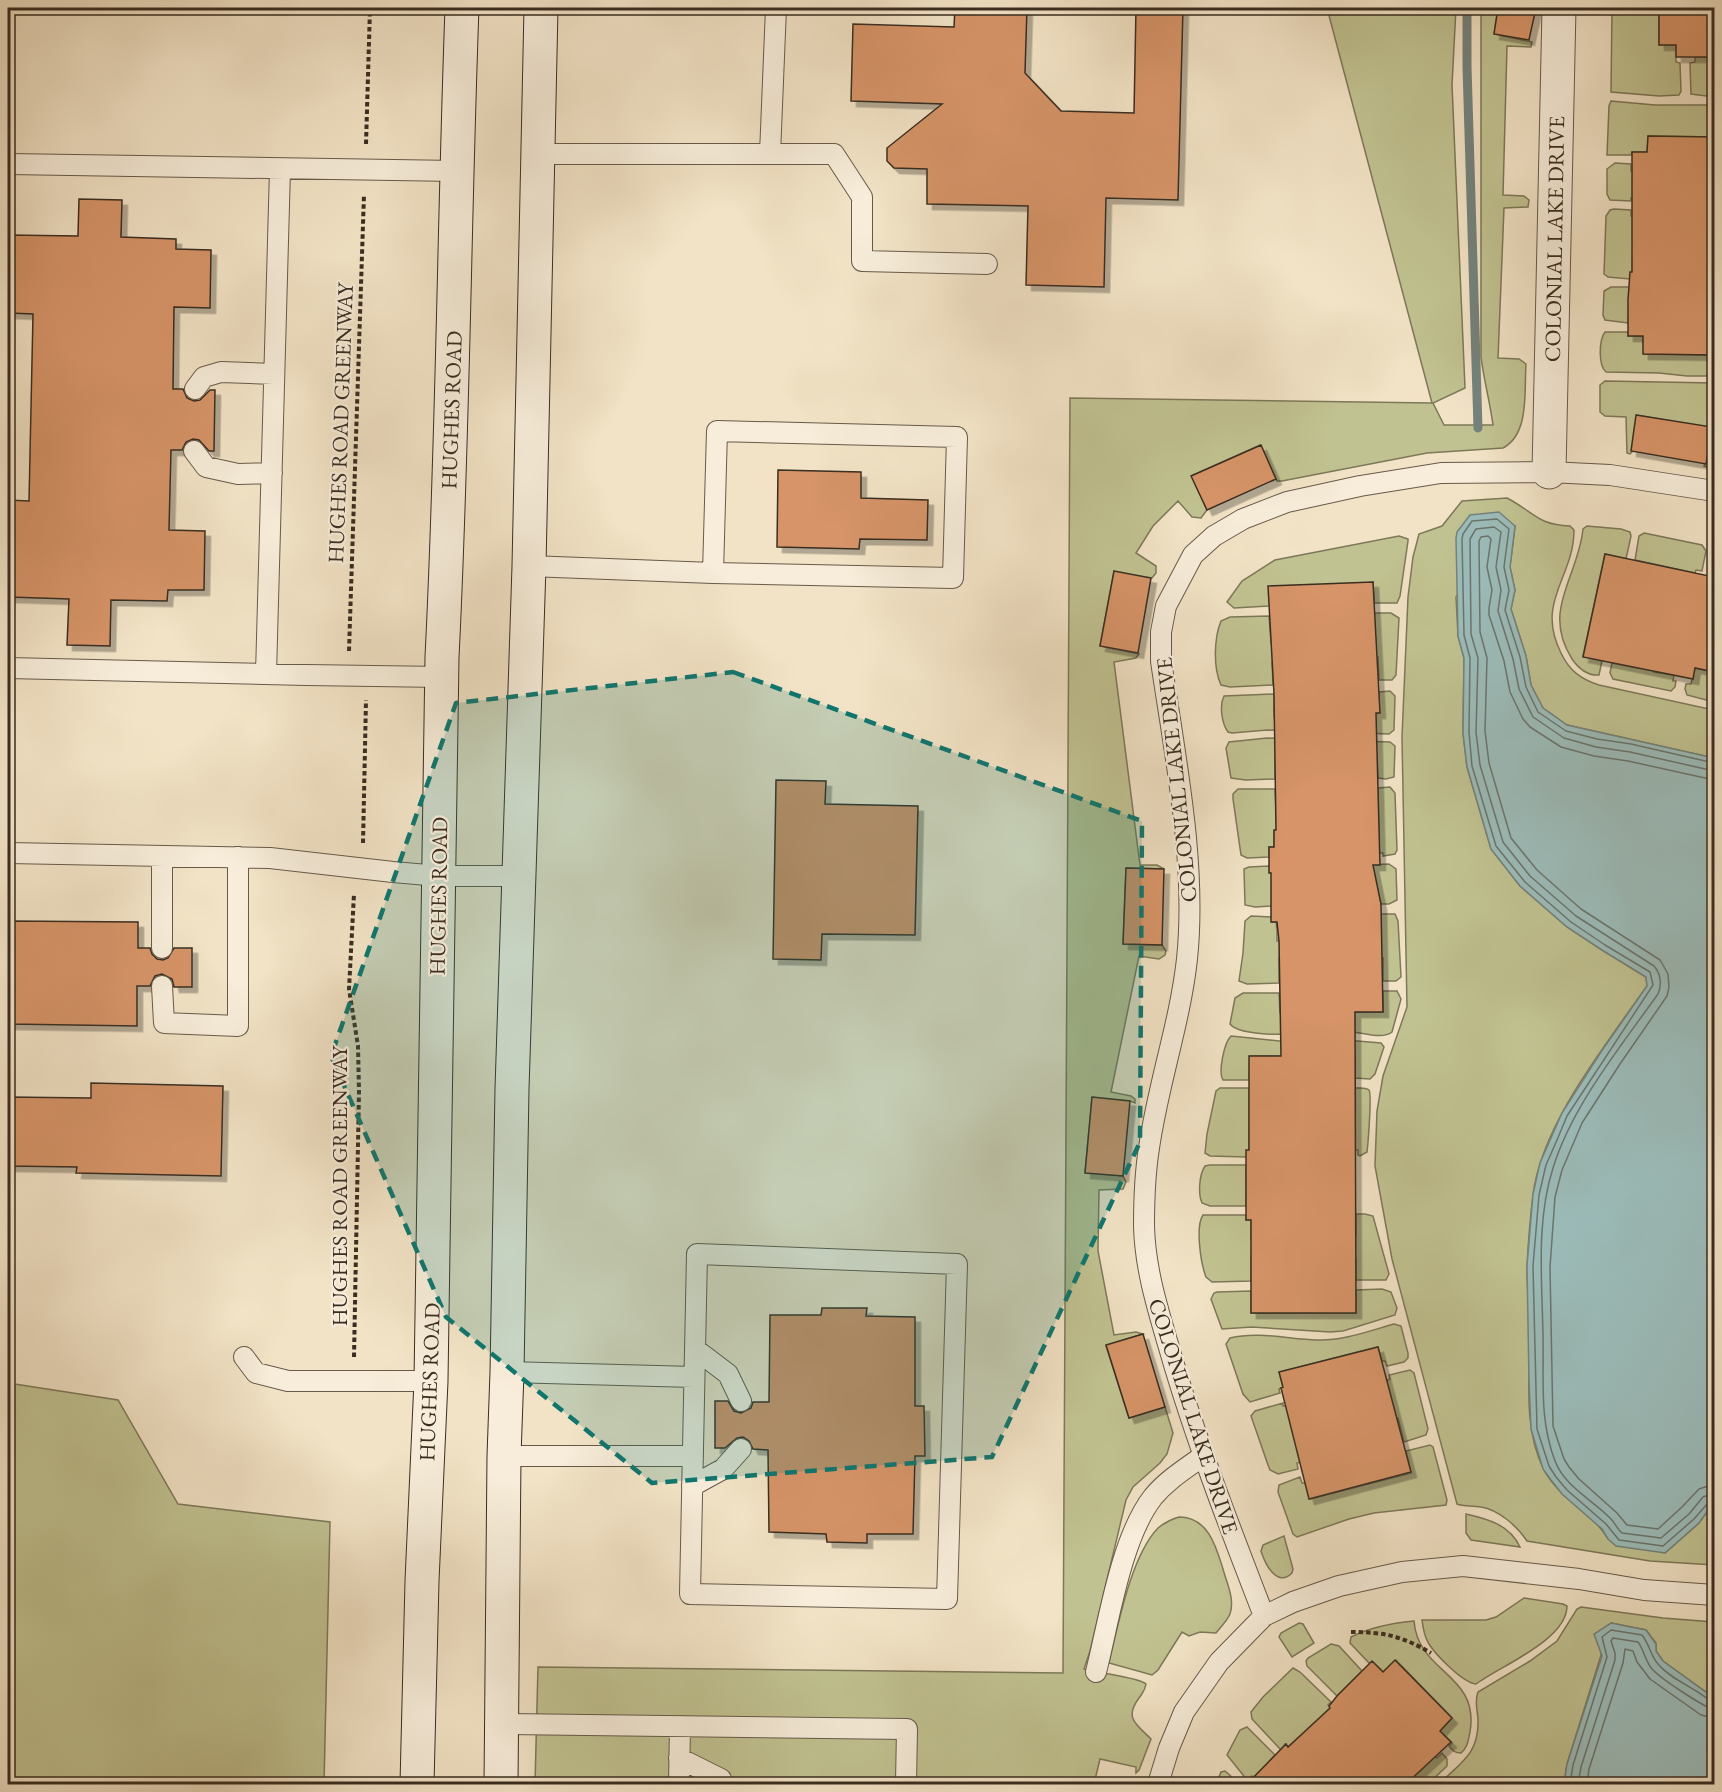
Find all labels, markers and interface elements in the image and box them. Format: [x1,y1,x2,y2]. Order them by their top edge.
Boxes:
street label: COLONIAL LAKE DRIVE [1538,116,1571,362]
street label: HUGHES ROAD GREENWAY [321,281,360,564]
street label: HUGHES ROAD [434,330,469,490]
street label: COLONIAL LAKE DRIVE [1149,656,1204,904]
street label: HUGHES ROAD [423,816,454,976]
street label: HUGHES ROAD GREENWAY [325,1044,354,1326]
street label: COLONIAL LAKE DRIVE [1142,1295,1245,1538]
street label: HUGHES ROAD [412,1302,447,1462]

